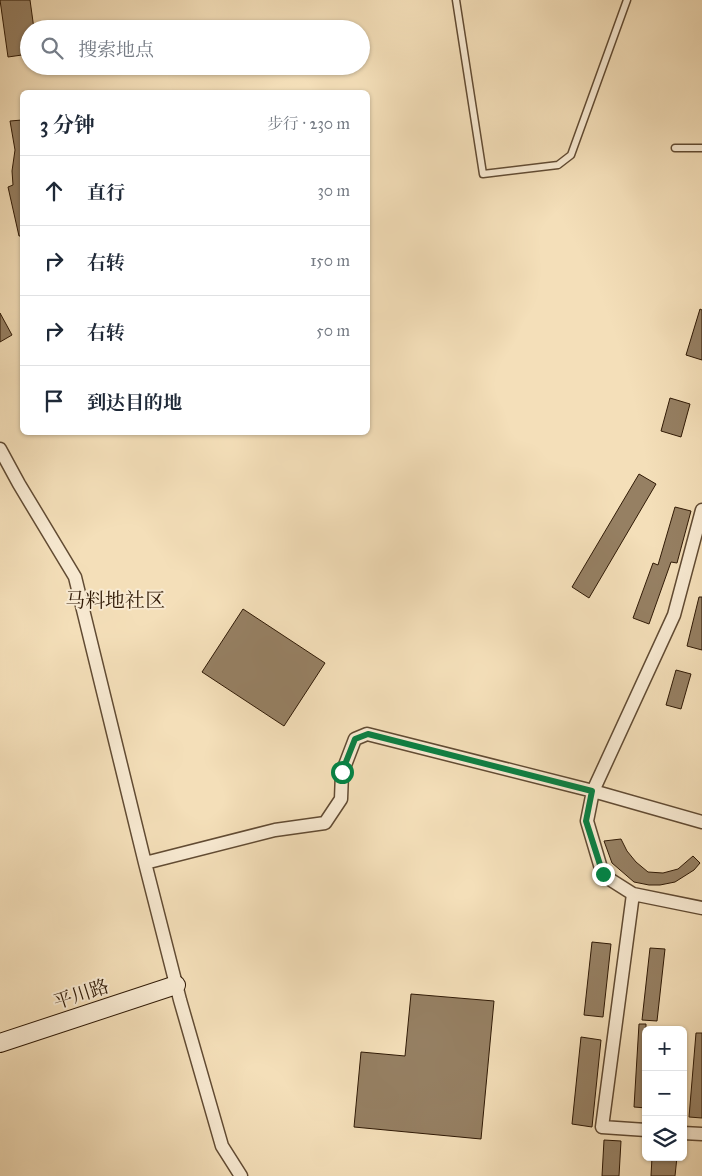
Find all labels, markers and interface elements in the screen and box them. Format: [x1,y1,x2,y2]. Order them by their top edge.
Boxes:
search box [20,20,370,75]
icon: search [38,34,66,62]
text: 搜索地点 [78,38,154,61]
text: 3 分钟 [40,112,95,138]
text: 步行 · 230 m [267,114,350,133]
icon: ahead [40,177,68,205]
text: 直行 [87,181,125,204]
text: 30 m [317,181,350,200]
icon: right [40,247,68,275]
text: 右转 [87,251,125,274]
text: 150 m [310,251,350,270]
icon: right [40,317,68,345]
text: 右转 [87,321,125,344]
text: 50 m [316,321,350,340]
icon: arrive [40,387,68,415]
text: 到达目的地 [87,391,182,414]
district label: 马料地社区 [65,588,165,612]
route start [331,761,354,784]
route end [592,863,615,886]
street label: 平川路 [50,974,112,1014]
map controls [642,1026,687,1161]
button: + [642,1026,687,1071]
button: − [642,1071,687,1116]
button: layers [642,1116,687,1161]

